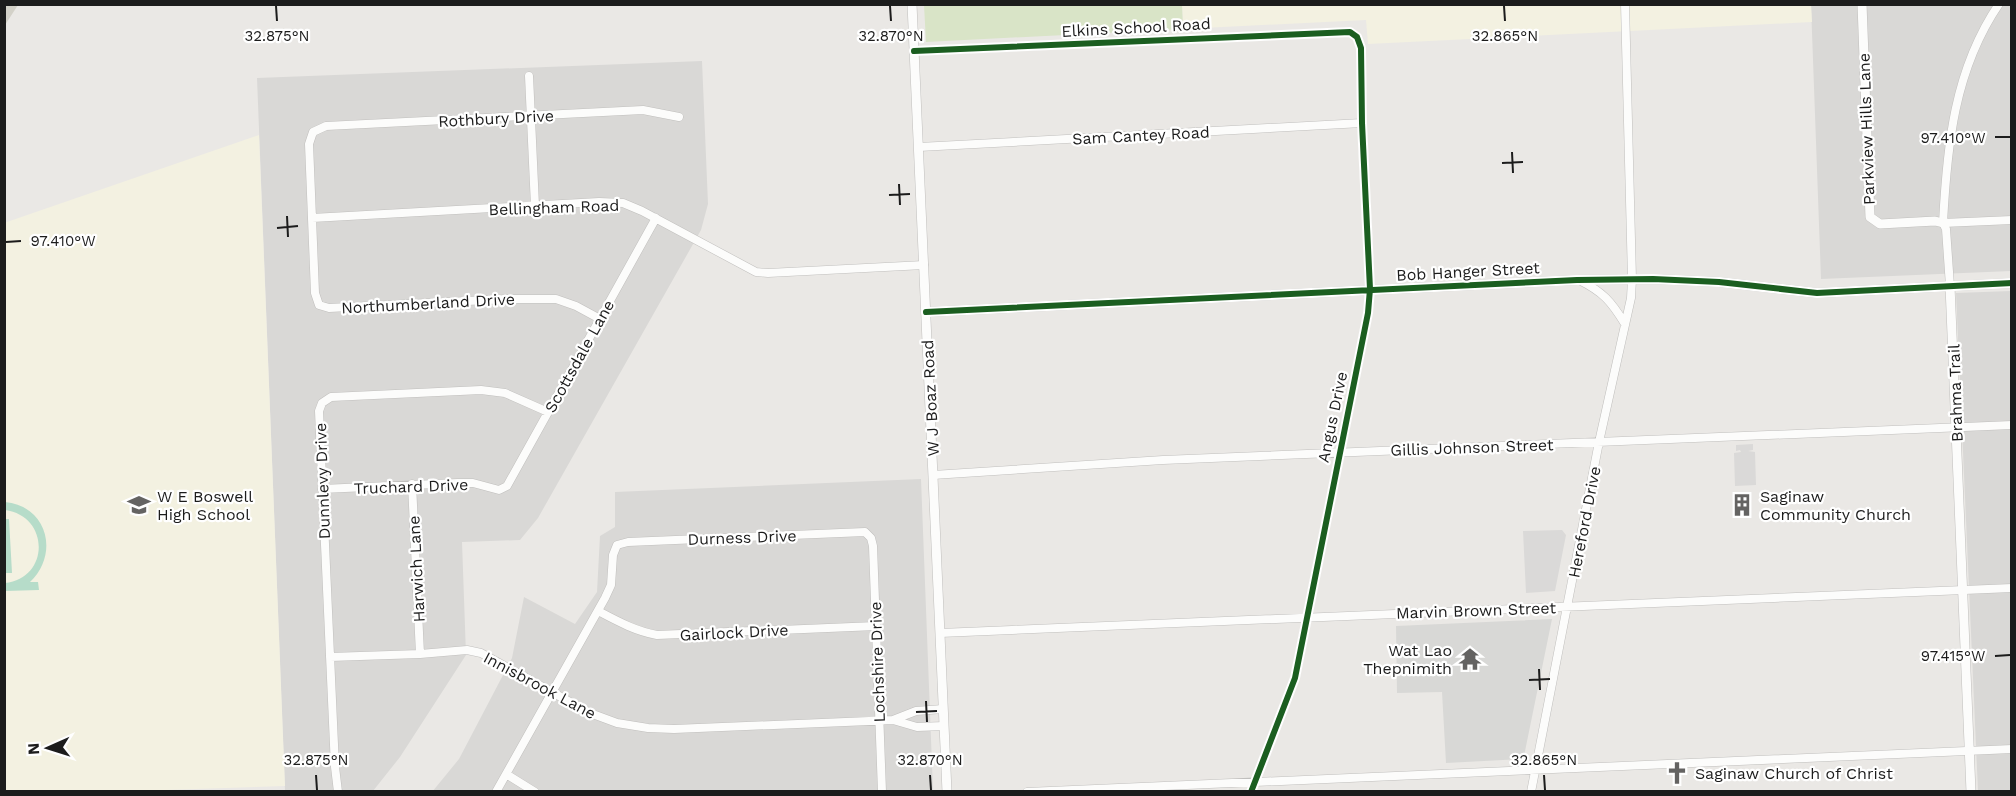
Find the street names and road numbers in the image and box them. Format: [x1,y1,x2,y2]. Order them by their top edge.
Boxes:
street label: Elkins School Road [1061,14,1211,41]
street label: Parkview Hills Lane [1854,53,1879,205]
street label: Rothbury Drive [438,106,554,131]
street label: Sam Cantey Road [1072,122,1210,149]
street label: Bellingham Road [488,196,620,219]
street label: Bob Hanger Street [1396,258,1541,285]
street label: Northumberland Drive [341,289,515,318]
street label: Scottsdale Lane [541,297,618,416]
street label: W J Boaz Road [918,339,943,457]
street label: Brahma Trail [1944,344,1967,442]
street label: Angus Drive [1314,370,1351,464]
street label: Dunnlevy Drive [311,422,334,540]
street label: Gillis Johnson Street [1390,435,1554,460]
street label: Hereford Drive [1564,465,1605,580]
street label: Truchard Drive [354,475,469,498]
street label: Harwich Lane [404,515,429,623]
street label: Durness Drive [687,526,797,549]
street label: Marvin Brown Street [1396,598,1557,623]
street label: Lochshire Drive [866,601,889,723]
street label: Gairlock Drive [679,620,789,645]
street label: Innisbrook Lane [480,648,599,723]

